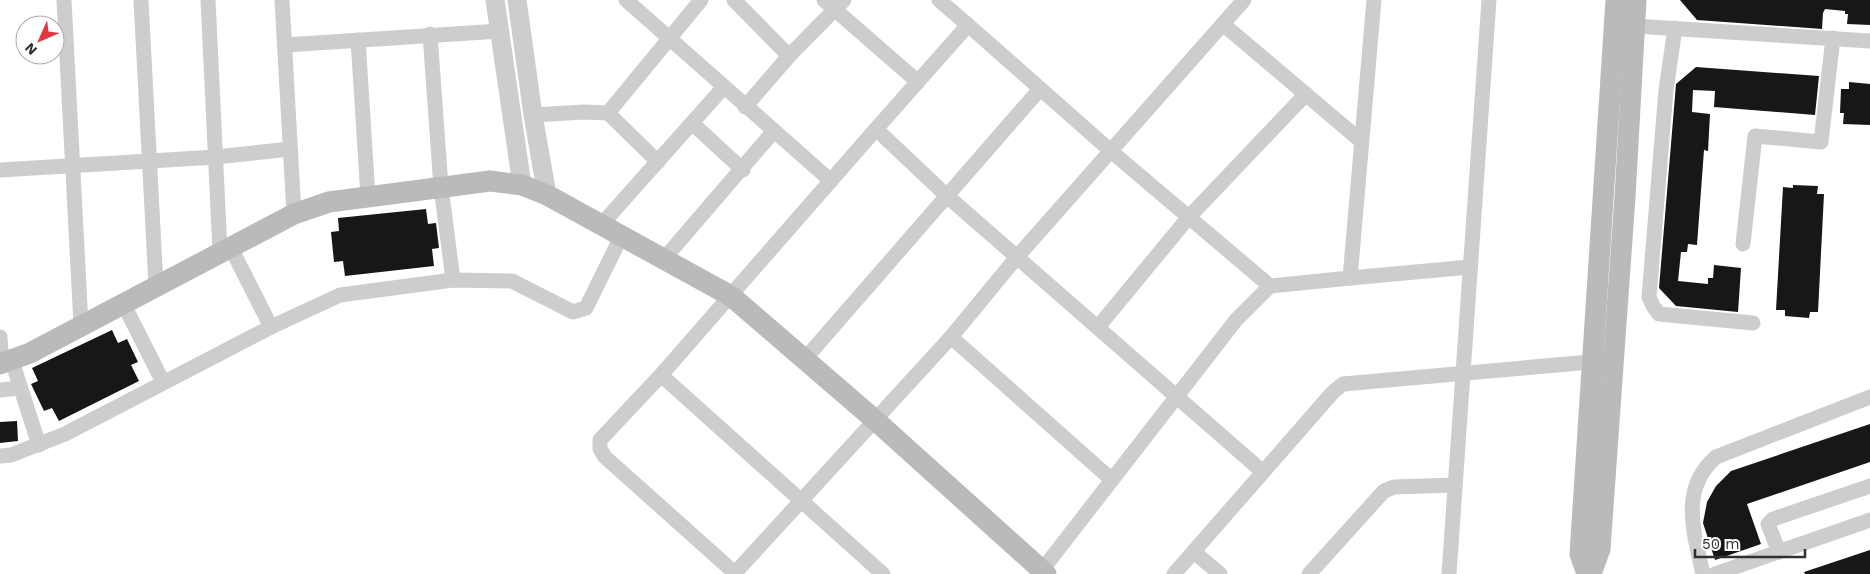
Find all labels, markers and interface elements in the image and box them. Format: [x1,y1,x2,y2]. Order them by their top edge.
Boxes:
north arrow [15,15,65,65]
text: N [21,40,40,59]
scale bar [1695,526,1805,558]
text: 50 m [1702,535,1739,553]

